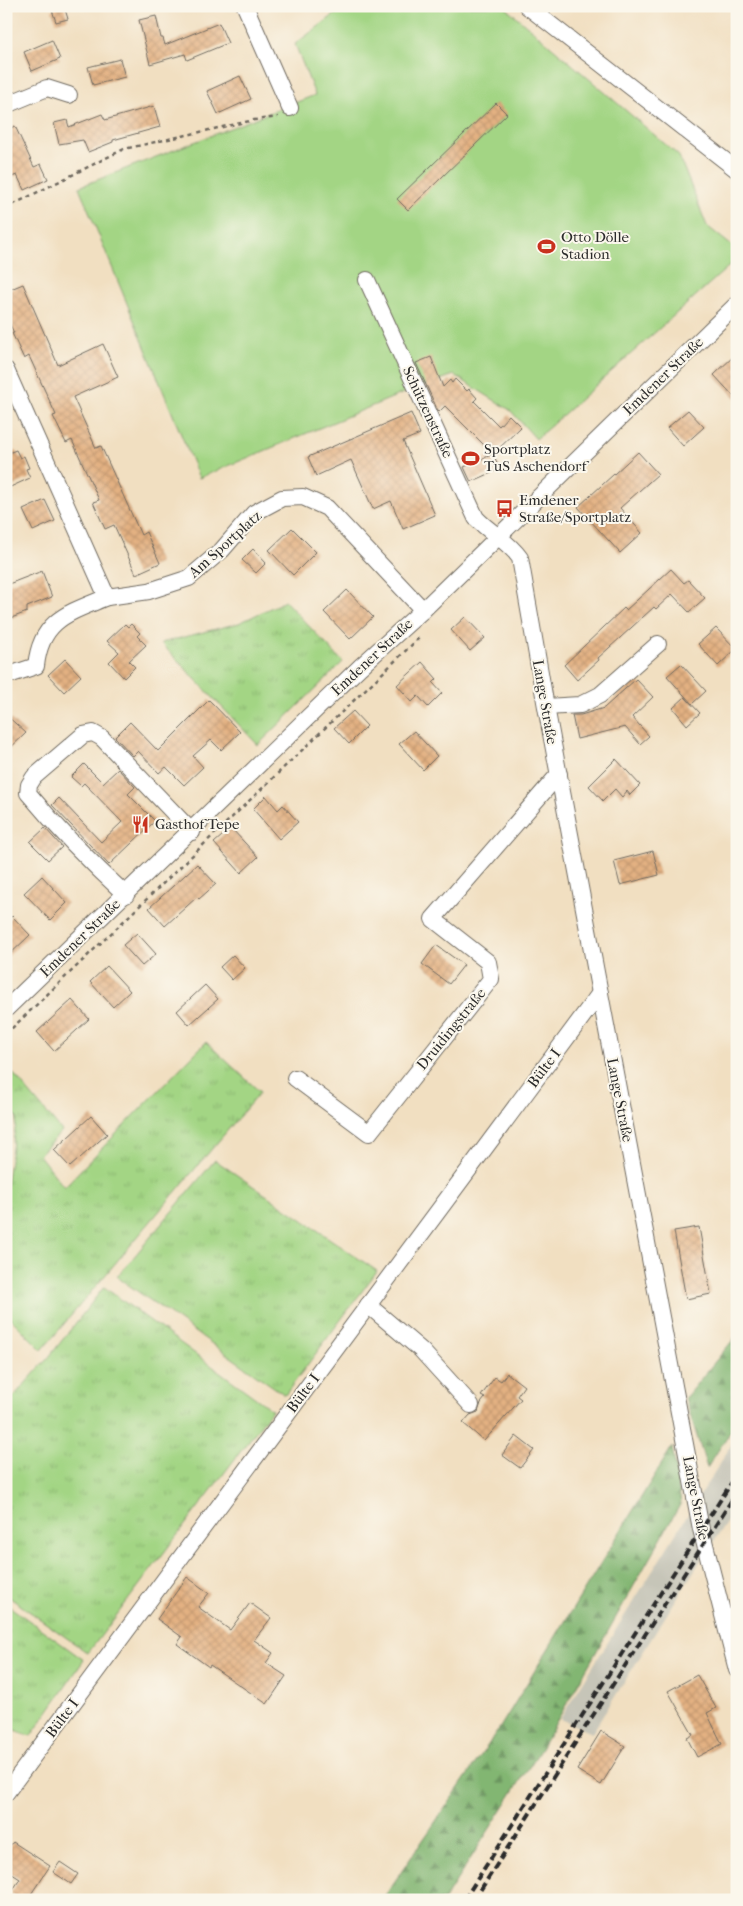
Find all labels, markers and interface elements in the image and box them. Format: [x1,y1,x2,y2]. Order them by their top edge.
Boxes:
place label: Otto Dölle Stadion [561,228,630,263]
sports icon: Otto Dölle Stadion [537,236,557,256]
street label: Emdener Straße [619,333,707,419]
street label: Schützenstraße [399,363,457,461]
place label: Sportplatz TuS Aschendorf [484,440,589,475]
sports icon: Sportplatz TuS Aschendorf [460,448,480,468]
place label: Emdener Straße/Sportplatz [519,491,631,526]
bus stop icon: Emdener Straße/Sportplatz [495,499,515,519]
street label: Am Sportplatz [184,506,265,582]
street label: Emdener Straße [328,614,417,699]
street label: Lange Straße [529,658,561,746]
restaurant icon: Gasthof Tepe [131,814,151,834]
place label: Gasthof Tepe [155,815,240,833]
street label: Emdener Straße [36,895,124,981]
street label: Druidingstraße [413,984,490,1073]
street label: Bülte I [524,1045,565,1091]
street label: Lange Straße [603,1056,637,1144]
street label: Bülte I [283,1370,324,1416]
street label: Lange Straße [679,1454,713,1542]
street label: Bülte I [42,1695,83,1741]

